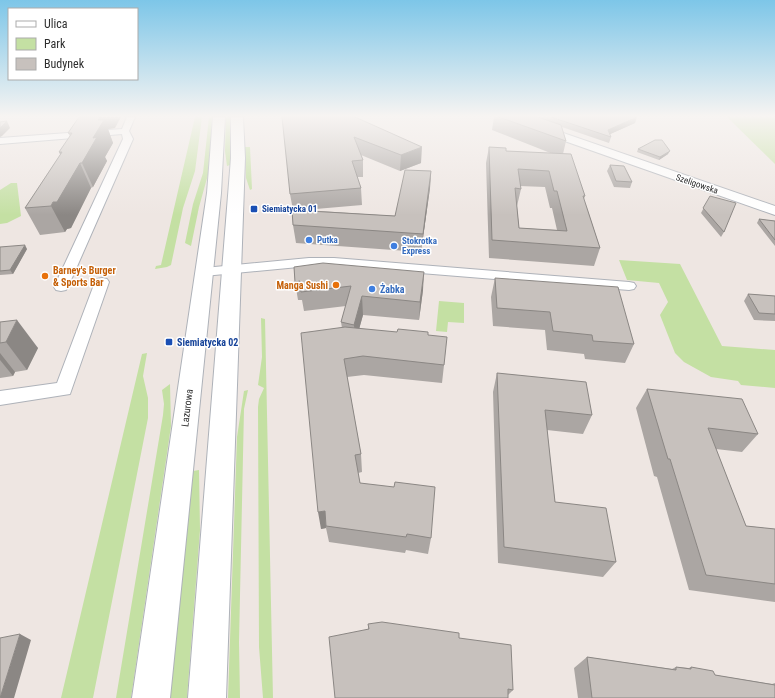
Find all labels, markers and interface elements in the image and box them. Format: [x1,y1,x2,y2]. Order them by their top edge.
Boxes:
legend [8,8,138,80]
text: Ulica [44,17,68,31]
text: Park [44,37,66,51]
text: Budynek [44,57,85,71]
street label: Szeligowska [674,172,720,196]
marker: Siemiatycka 01 [249,204,259,214]
place label: Siemiatycka 01 [262,204,317,214]
marker: Putka [304,235,314,245]
place label: Putka [317,235,338,245]
place label: Stokrotka Express [402,236,437,256]
marker: Stokrotka Express [389,241,399,251]
place label: Barney's Burger & Sports Bar [53,265,116,288]
marker: Barney's Burger & Sports Bar [40,271,50,281]
place label: Manga Sushi [276,280,328,291]
marker: Manga Sushi [331,280,341,290]
place label: Żabka [380,283,405,295]
marker: Żabka [367,284,377,294]
marker: Siemiatycka 02 [164,337,174,347]
place label: Siemiatycka 02 [177,337,238,348]
street label: Lazurowa [179,388,195,428]

